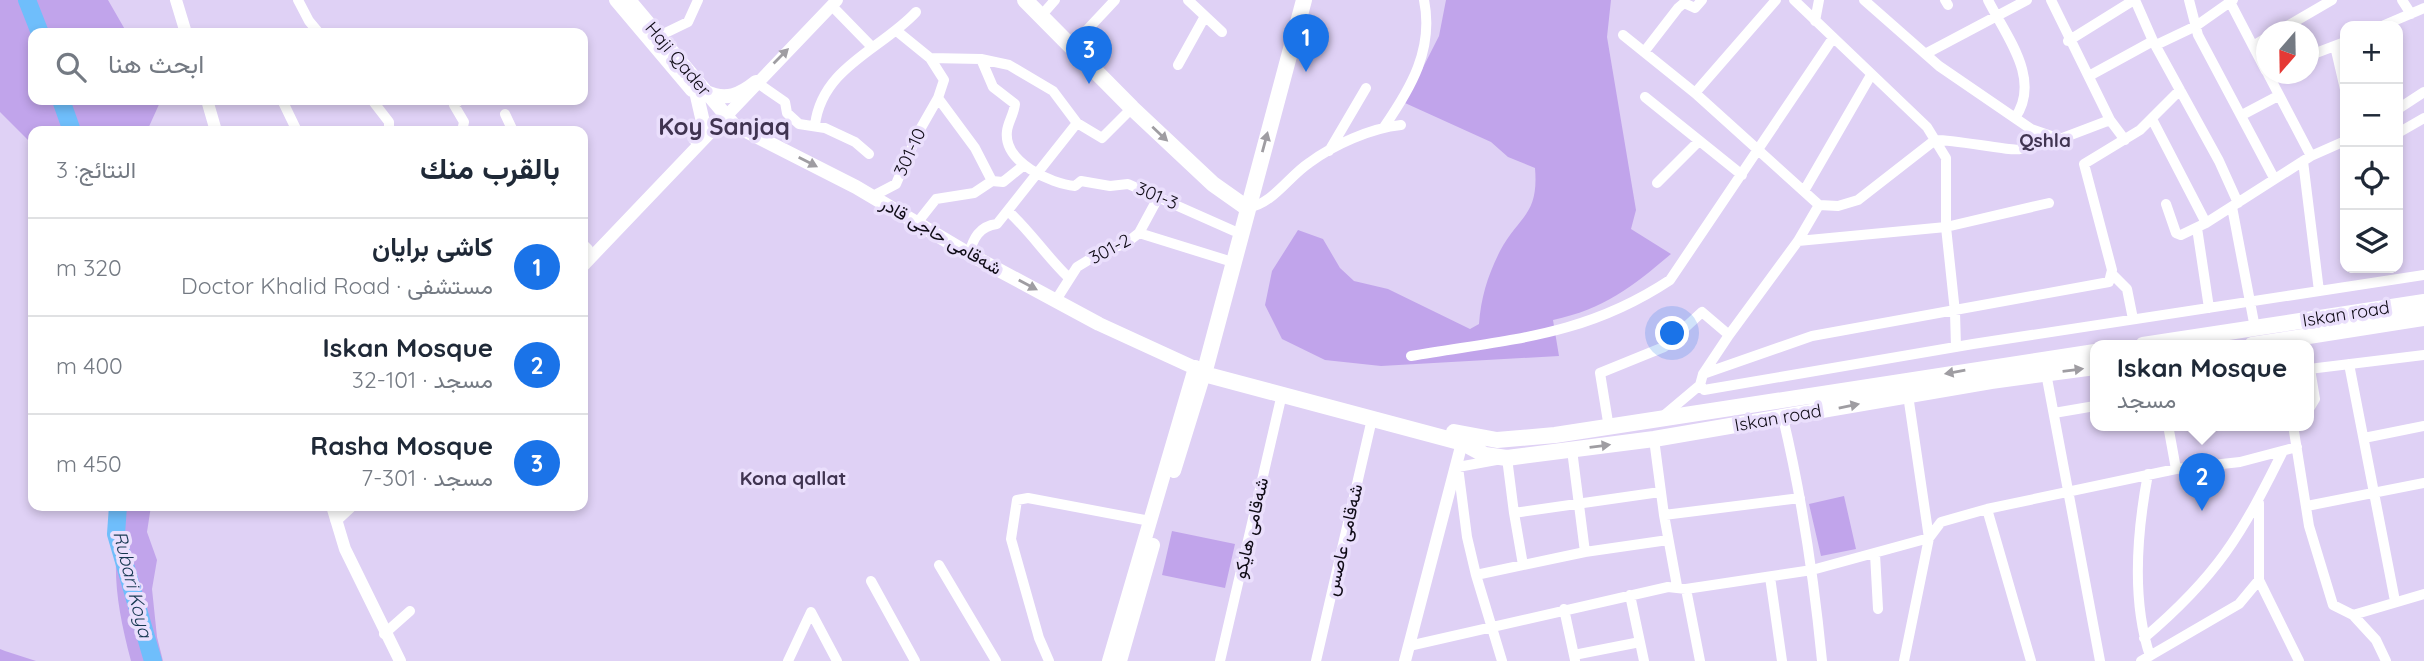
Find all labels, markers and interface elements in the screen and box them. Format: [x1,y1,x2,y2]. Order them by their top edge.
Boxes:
pin: 1 [1283,14,1329,72]
street label: Haji Qader [641,17,716,101]
north arrow [2256,21,2319,84]
map controls [2340,21,2403,273]
button: + [2340,21,2403,84]
pin: 3 [1066,26,1112,84]
search box [28,28,588,105]
text: ابحث هنا [108,47,204,80]
icon: search [52,48,90,86]
one-way arrow [773,48,789,64]
button: − [2340,84,2403,147]
district label: Koy Sanjaq [658,111,790,141]
street label: 301-10 [888,124,931,179]
one-way arrow [1151,126,1168,142]
district label: Qshla [2019,128,2071,152]
one-way arrow [1260,131,1271,153]
button: locate [2340,147,2403,210]
text: بالقرب منك [420,149,560,187]
text: النتائج: 3 [56,155,136,184]
one-way arrow [798,157,818,168]
street label: 301-3 [1133,177,1182,215]
street label: شەقامی حاجی قادر [876,191,1006,280]
button: layers [2340,210,2403,273]
street label: 301-2 [1085,228,1135,269]
text: كاشی برایان [372,230,493,263]
text: 320 m [56,253,122,282]
text: 1 [533,253,541,282]
text: مستشفى · Doctor Khalid Road [181,271,493,300]
one-way arrow [1018,279,1038,291]
street label: Iskan road [2301,295,2391,332]
your location [1655,316,1689,350]
text: Iskan Mosque [323,331,493,364]
popup [2090,340,2314,431]
text: 400 m [56,351,123,380]
text: 2 [530,351,544,380]
text: Iskan Mosque [2117,351,2287,384]
one-way arrow [2063,364,2085,375]
text: مسجد · 101-32 [352,365,493,394]
one-way arrow [1944,367,1966,378]
text: مسجد [2117,385,2176,414]
street label: Iskan road [1733,399,1823,436]
one-way arrow [1838,400,1860,411]
text: Rasha Mosque [310,429,493,462]
one-way arrow [1589,441,1611,452]
text: 450 m [56,449,122,478]
text: 3 [531,449,543,478]
pin: 2 [2179,453,2225,511]
text: مسجد · 301-7 [361,463,493,492]
district label: Kona qallat [740,466,846,490]
street label: شه‌قامی هایكو [1228,475,1273,581]
street label: شه‌قامی عاصس [1319,482,1368,598]
water label: Rubari Koya [108,528,158,641]

